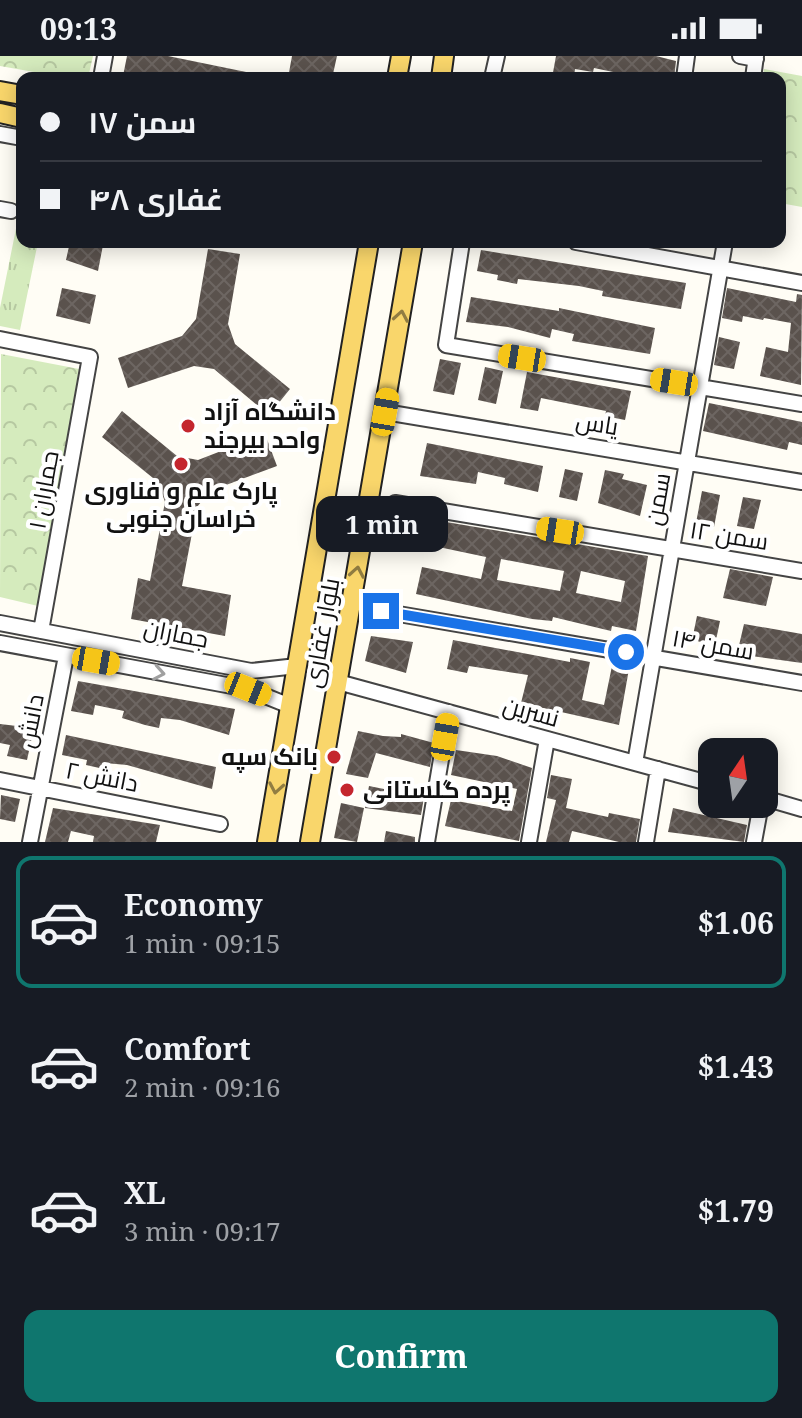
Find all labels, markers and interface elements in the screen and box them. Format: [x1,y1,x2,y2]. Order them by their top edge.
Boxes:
text: 09:13 [40,8,117,49]
text: سمن ۱۷ [88,101,196,142]
text: غفاری ۴۸ [88,178,223,219]
one-way arrow [391,309,408,323]
car [496,342,548,374]
car [648,366,700,398]
car [369,386,401,438]
place label: دانشگاه آزاد واحد بیرجند [204,394,336,455]
street label: یاس [574,403,621,442]
marker: دانشگاه آزاد واحد بیرجند [179,417,197,435]
street label: جماران ۱ [19,448,66,532]
marker: پارک علم و فناوری خراسان جنوبی [172,455,190,473]
street label: سمن [636,470,677,528]
place label: پارک علم و فناوری خراسان جنوبی [84,473,278,534]
callout: 1 min [315,495,447,551]
text: 1 min [345,506,419,542]
street label: سمن ۱۲ [688,512,771,557]
car [534,515,586,547]
one-way arrow [348,565,365,579]
street label: بلوار غفاری [295,575,346,690]
route end [363,593,399,629]
street label: جماران [141,610,212,655]
street label: سمن ۱۴ [670,620,757,667]
route start [608,634,644,670]
car [70,645,122,677]
one-way arrow [152,663,166,680]
car [221,669,275,709]
street label: نسرین [500,687,563,734]
street label: دانش [8,691,51,751]
car [429,711,461,763]
north arrow [698,738,778,818]
map controls [698,738,778,818]
place label: بانک سپه [221,739,318,773]
marker: بانک سپه [325,748,343,766]
street label: دانش ۲ [63,752,141,799]
place label: پرده گلستانی [363,772,510,807]
one-way arrow [269,781,286,795]
marker: پرده گلستانی [338,781,356,799]
text: Economy [124,884,263,925]
icon: car [28,886,100,958]
text: $1.06 [697,902,774,943]
text: 1 min · 09:15 [124,925,281,961]
text: Comfort [124,1028,251,1069]
icon: car [28,1030,100,1102]
text: $1.43 [697,1046,774,1087]
text: 2 min · 09:16 [124,1069,281,1105]
text: XL [124,1172,166,1213]
icon: car [28,1174,100,1246]
text: $1.79 [697,1190,774,1231]
text: 3 min · 09:17 [124,1213,281,1249]
button: Confirm [24,1310,778,1402]

